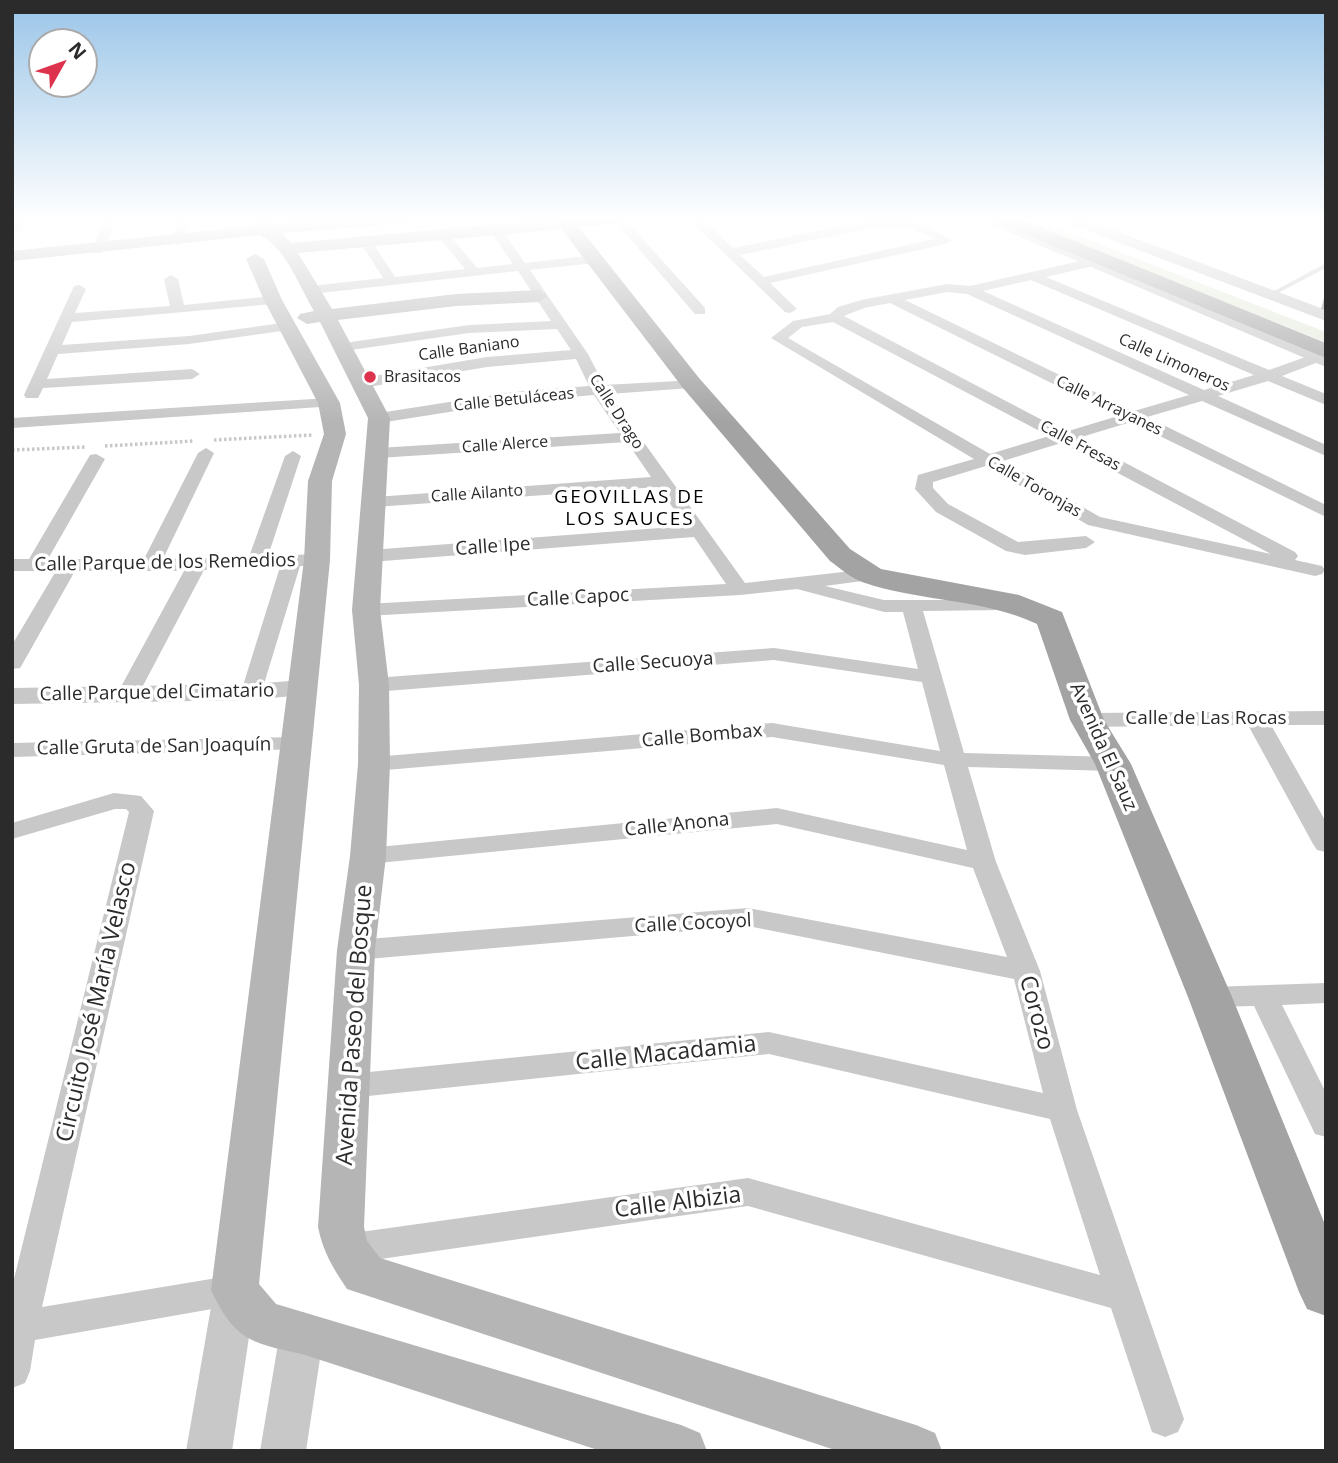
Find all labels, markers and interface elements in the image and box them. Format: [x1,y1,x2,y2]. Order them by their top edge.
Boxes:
north arrow [28,28,98,98]
text: N [63,37,92,65]
street label: Calle Limoneros [1115,330,1233,396]
street label: Calle Baniano [417,332,521,366]
place label: Brasitacos [384,367,461,387]
marker: Brasitacos [362,369,378,385]
street label: Calle Drago [585,371,647,453]
street label: Calle Arrayanes [1053,372,1165,440]
street label: Calle Betuláceas [453,384,575,416]
street label: Calle Fresas [1037,417,1123,475]
street label: Calle Alerce [461,432,549,458]
street label: Calle Toronjas [984,452,1084,522]
street label: Calle Ailanto [430,481,524,507]
district label: GEOVILLAS DE LOS SAUCES [556,487,704,531]
street label: Calle Ipe [455,533,531,561]
street label: Calle Parque de los Remedios [34,549,296,577]
street label: Calle Capoc [526,584,630,612]
street label: Calle Secuoya [592,647,714,679]
street label: Calle Parque del Cimatario [40,680,274,706]
street label: Avenida El Sauz [1065,680,1141,814]
street label: Calle de Las Rocas [1125,708,1287,730]
street label: Calle Bombax [641,719,763,753]
street label: Calle Gruta de San Joaquín [36,734,272,760]
street label: Calle Anona [624,808,730,842]
street label: Circuito José María Velasco [51,859,143,1145]
street label: Avenida Paseo del Bosque [331,884,379,1166]
street label: Calle Cocoyol [634,910,752,938]
street label: Corozo [1013,973,1059,1053]
street label: Calle Macadamia [574,1031,758,1077]
street label: Calle Albizia [613,1182,743,1224]

